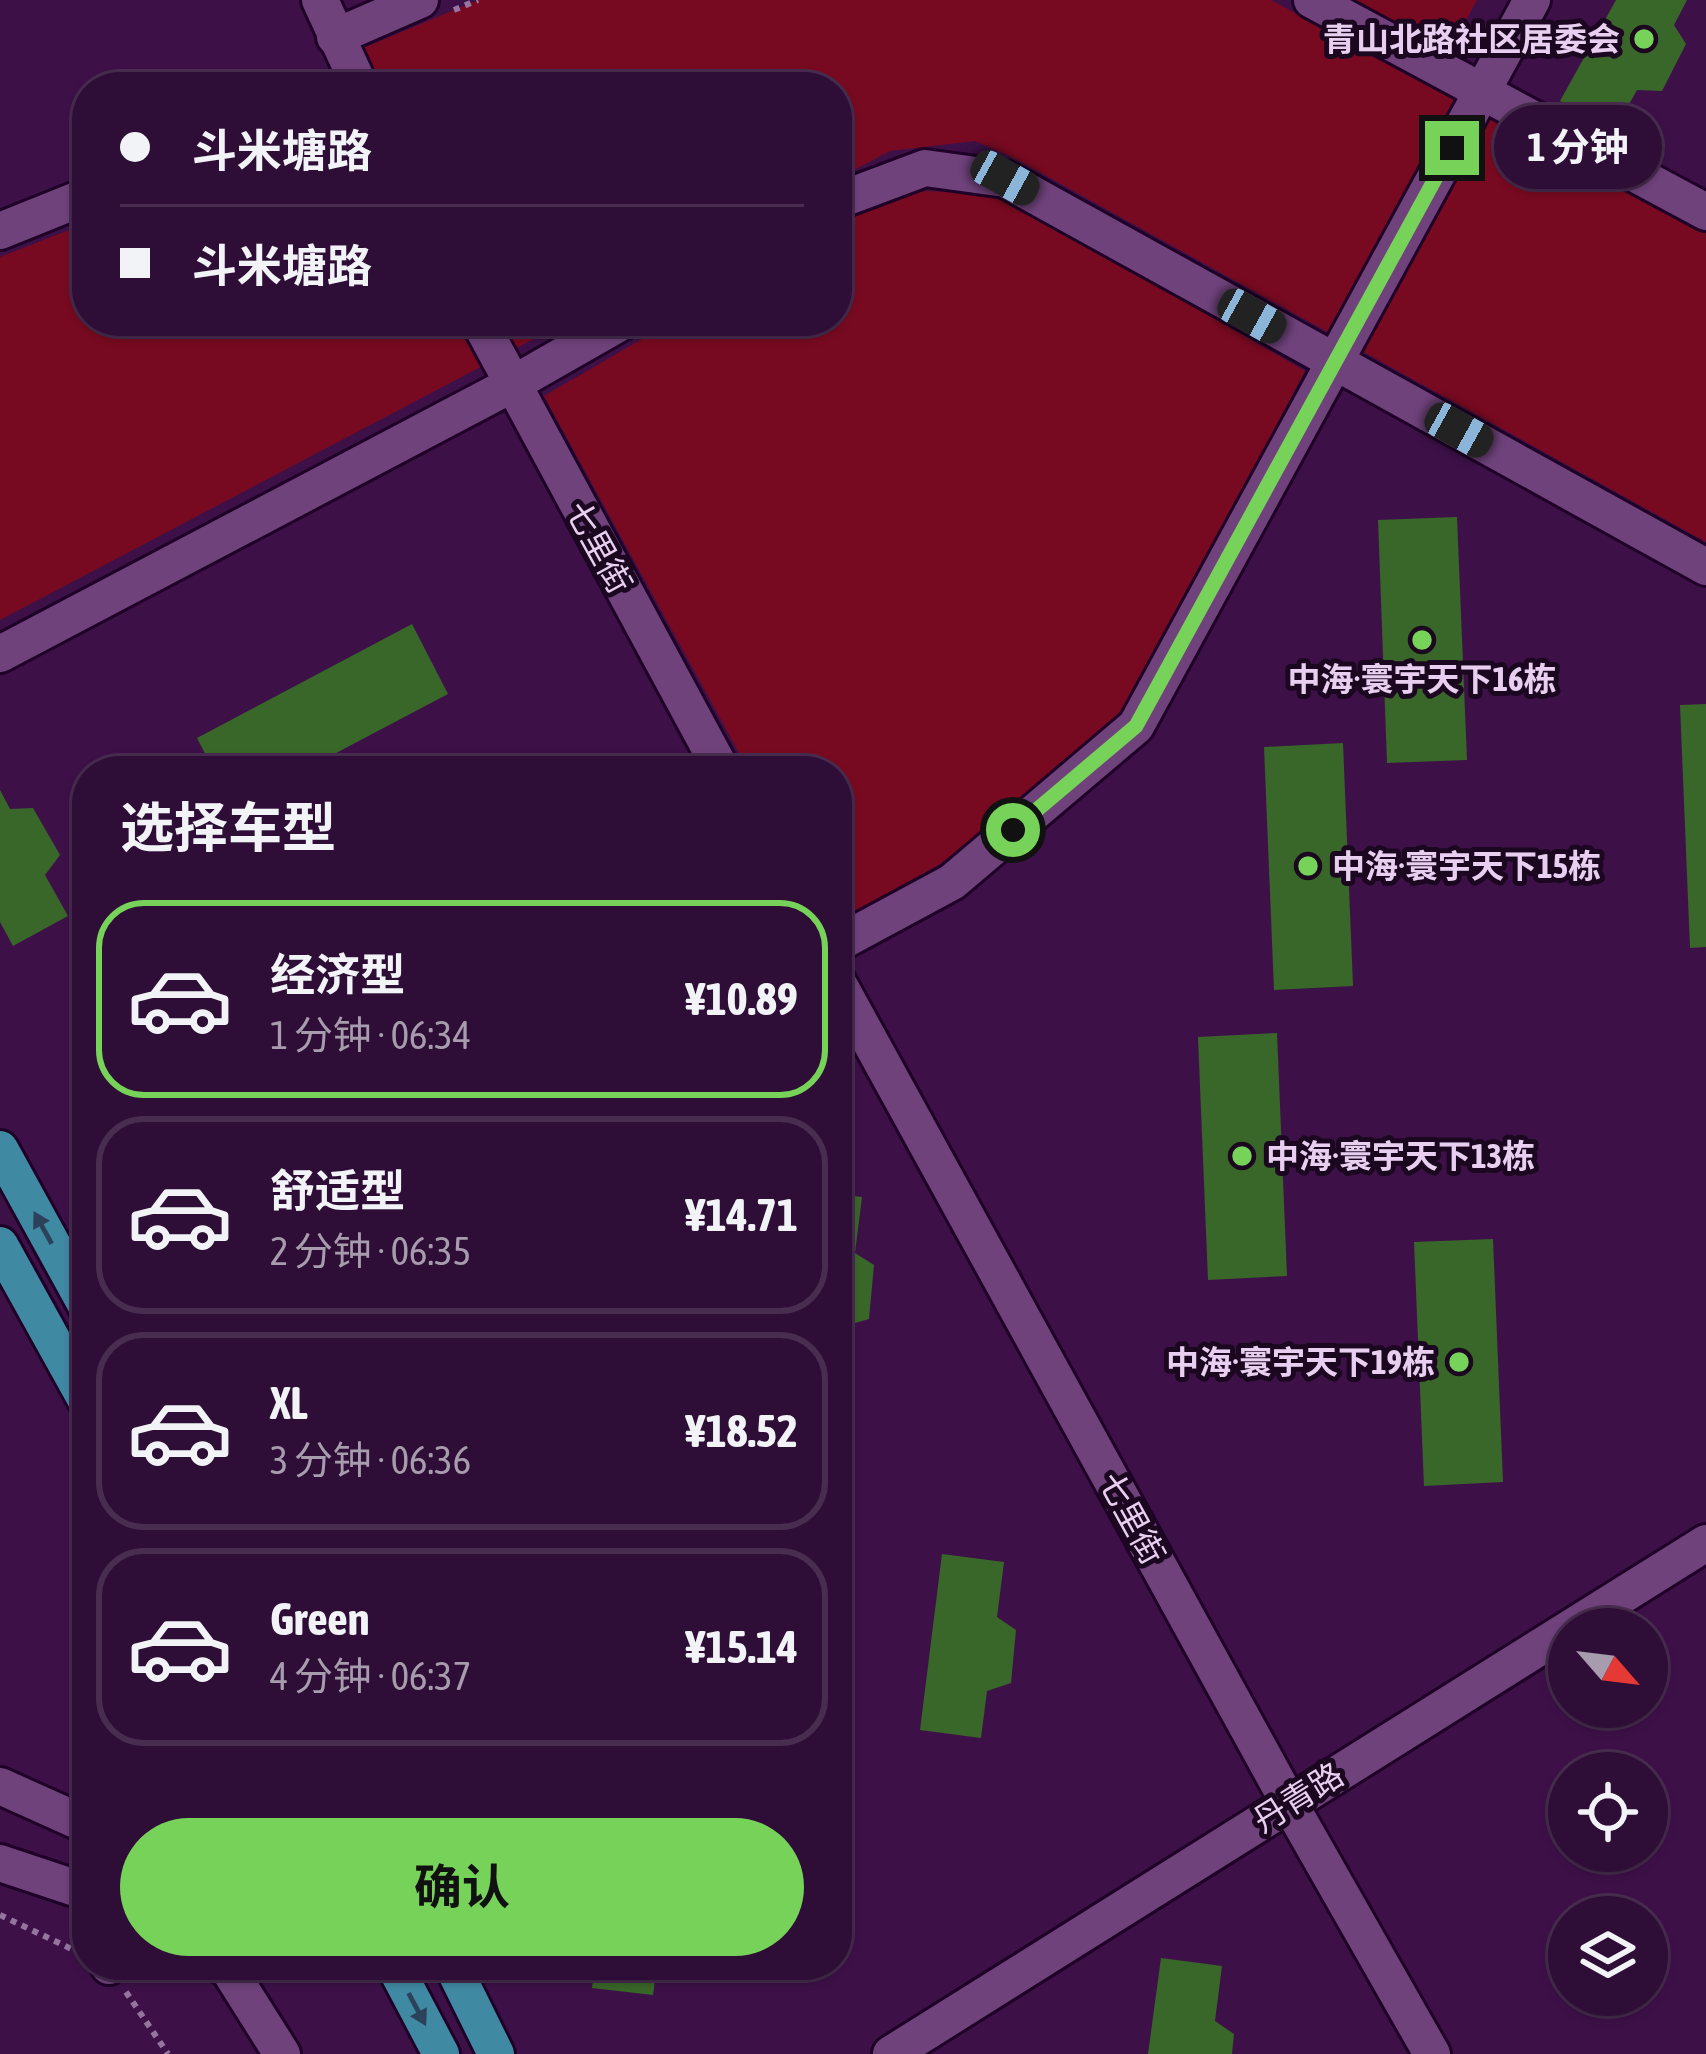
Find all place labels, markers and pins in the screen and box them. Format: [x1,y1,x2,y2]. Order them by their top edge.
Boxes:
place label: 青山北路社区居委会 [1323,20,1620,58]
marker: 青山北路社区居委会 [1631,26,1657,52]
marker: 中海·寰宇天下16栋 [1409,627,1435,653]
place label: 中海·寰宇天下16栋 [1287,660,1557,698]
place label: 中海·寰宇天下15栋 [1332,847,1601,885]
marker: 中海·寰宇天下15栋 [1295,853,1321,879]
place label: 中海·寰宇天下13栋 [1266,1137,1535,1175]
marker: 中海·寰宇天下13栋 [1229,1143,1255,1169]
place label: 中海·寰宇天下19栋 [1166,1343,1435,1381]
marker: 中海·寰宇天下19栋 [1446,1349,1472,1375]

